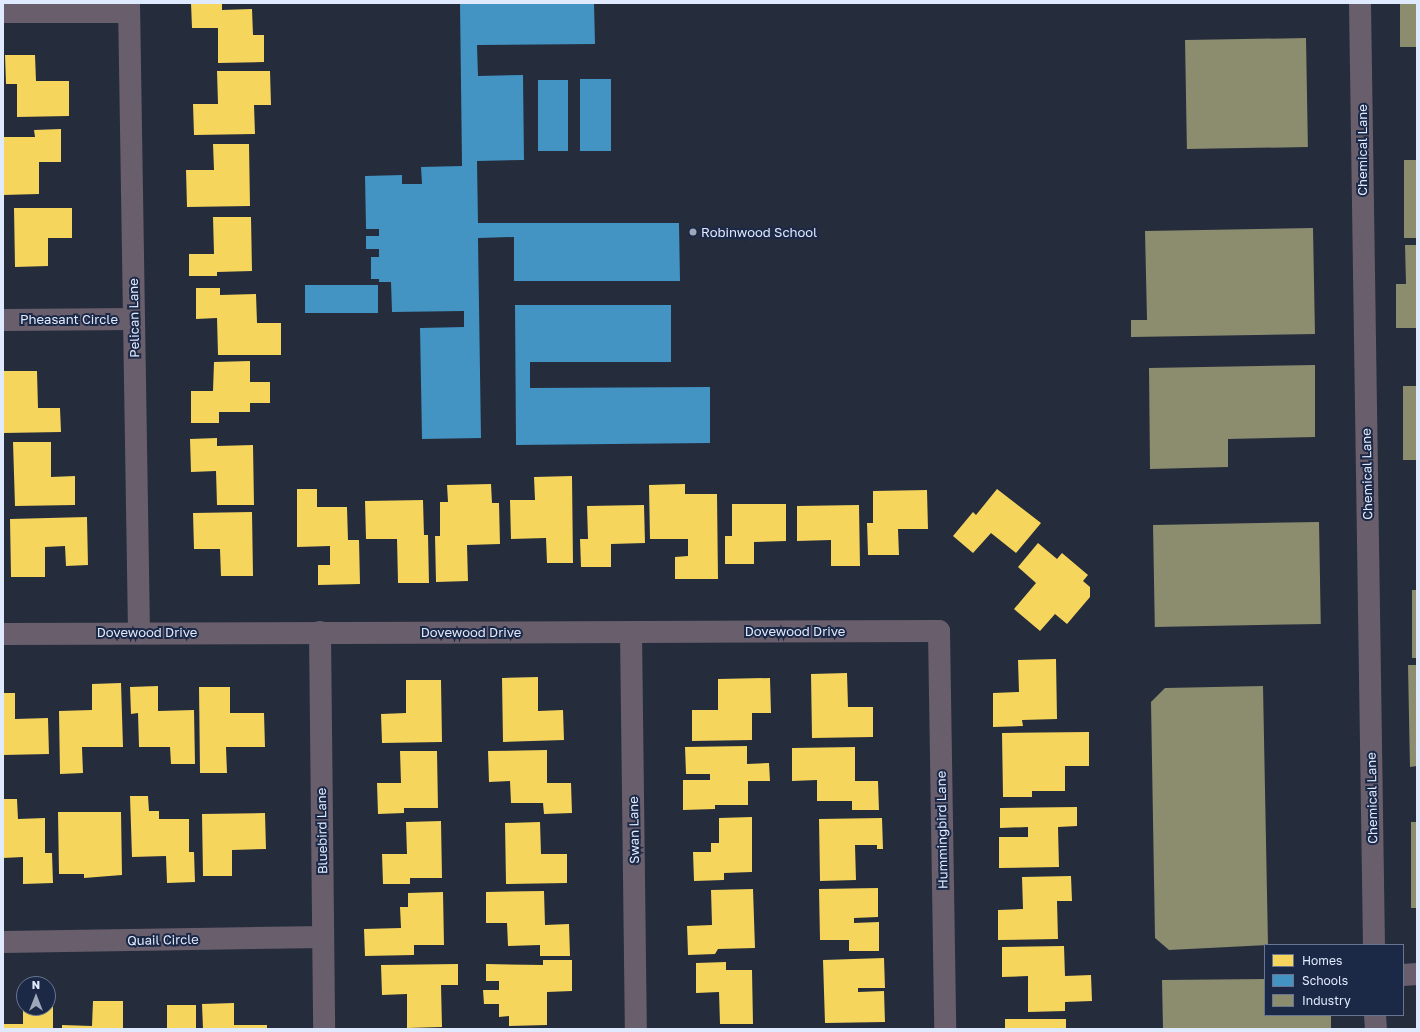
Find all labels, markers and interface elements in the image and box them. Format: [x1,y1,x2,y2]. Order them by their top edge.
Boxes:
street label: Chemical Lane [1354,104,1370,196]
place label: Robinwood School [701,224,817,240]
marker: Robinwood School [688,227,698,237]
street label: Pelican Lane [126,278,142,358]
street label: Pheasant Circle [20,311,118,327]
street label: Chemical Lane [1358,428,1376,520]
street label: Dovewood Drive [745,623,845,639]
street label: Dovewood Drive [97,624,197,640]
street label: Dovewood Drive [421,624,521,640]
street label: Chemical Lane [1363,752,1381,844]
street label: Hummingbird Lane [933,771,951,889]
street label: Bluebird Lane [313,788,331,874]
street label: Swan Lane [626,796,642,864]
street label: Quail Circle [127,932,199,948]
legend [1264,944,1404,1016]
text: Homes [1302,953,1342,968]
text: Schools [1302,973,1348,988]
north arrow [16,976,56,1016]
text: N [32,978,40,991]
text: Industry [1302,993,1351,1008]

